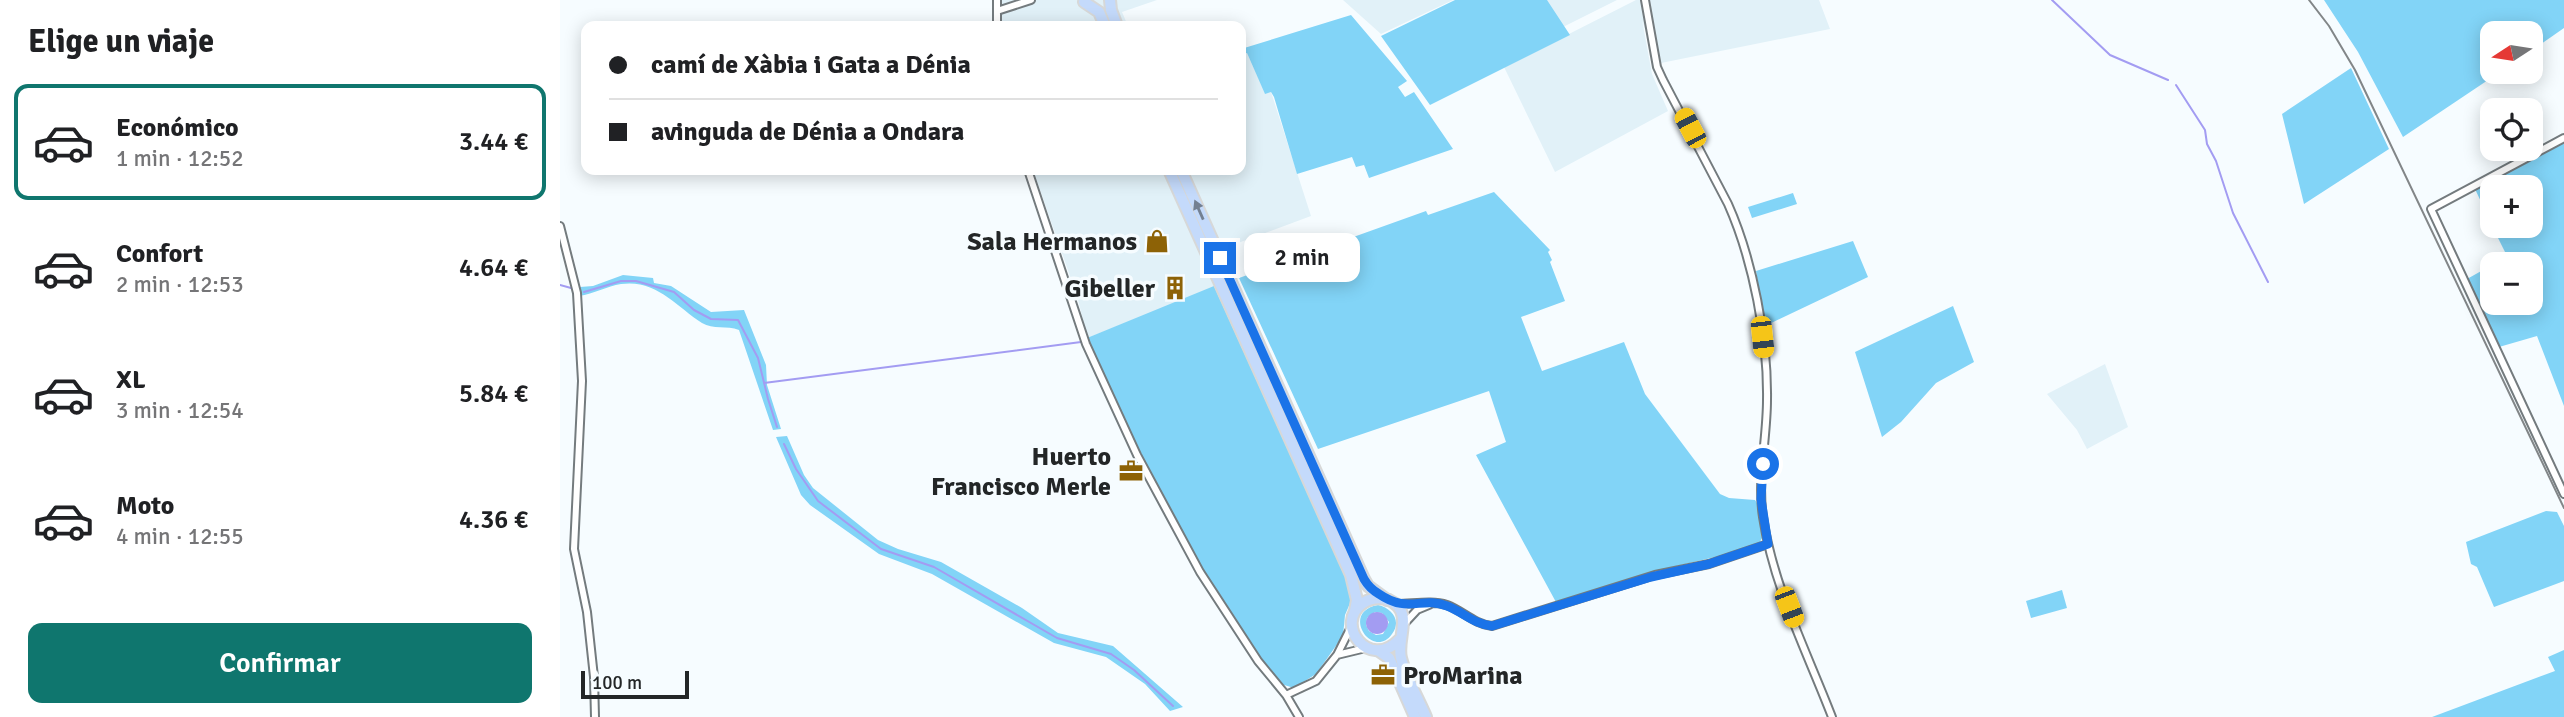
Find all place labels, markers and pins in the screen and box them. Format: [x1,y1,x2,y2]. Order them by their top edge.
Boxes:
place label: Sala Hermanos [967,226,1137,258]
shop icon: Sala Hermanos [1143,227,1171,255]
place label: Gibeller [1064,273,1156,305]
building icon: Gibeller [1161,274,1189,302]
place label: Huerto Francisco Merle [931,441,1111,503]
office icon: Huerto Francisco Merle [1117,457,1145,485]
place label: ProMarina [1403,660,1523,692]
office icon: ProMarina [1369,661,1397,689]

